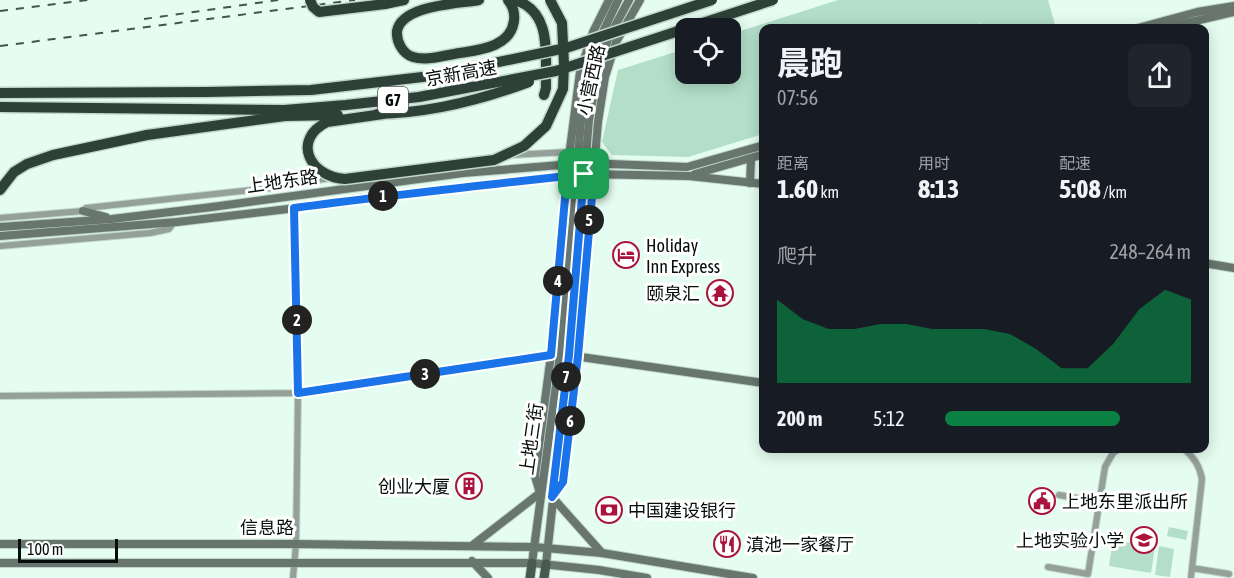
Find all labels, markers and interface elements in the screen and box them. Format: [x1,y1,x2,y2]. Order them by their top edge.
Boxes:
map controls [675,18,741,84]
button: locate [675,18,741,84]
street label: 小营西路 [573,43,609,117]
text: 晨跑 [777,44,843,82]
button: share [1128,44,1191,107]
street label: 京新高速 [424,56,498,90]
text: 07:56 [777,86,818,109]
road number: G7 [378,87,408,113]
pin [558,148,609,199]
text: 距离 [777,154,809,172]
text: 用时 [918,154,950,172]
text: 配速 [1059,154,1091,172]
icon: arrive [567,157,600,190]
street label: 上地东路 [245,166,319,196]
text: 1.60 [777,174,818,204]
text: 8:13 [918,174,959,204]
text: 5:08 [1059,174,1101,204]
pin: 1 [368,181,398,211]
text: km [818,183,839,201]
text: /km [1101,183,1127,201]
text: 1 [379,187,387,205]
pin: 5 [574,205,604,235]
text: 5 [585,211,593,229]
place label: Holiday Inn Express [646,235,720,277]
hotel icon: Holiday Inn Express [611,240,641,270]
text: 248–264 m [1109,240,1191,263]
text: 爬升 [777,244,817,267]
pin: 4 [543,266,573,296]
text: 4 [554,272,562,290]
temple icon: 颐泉汇 [705,278,735,308]
place label: 颐泉汇 [646,283,700,304]
pin: 2 [282,305,312,335]
text: 2 [293,311,301,329]
pin: 3 [410,359,440,389]
pin: 7 [551,362,581,392]
text: 3 [421,365,429,383]
text: 7 [562,368,570,386]
street label: 上地三街 [516,402,546,476]
pin: 6 [555,406,585,436]
text: 200 m [777,407,822,430]
text: 5:12 [873,407,905,430]
text: 6 [566,412,574,430]
building icon: 创业大厦 [454,471,484,501]
place label: 创业大厦 [378,476,450,497]
public building icon: 上地东里派出所 [1027,486,1057,516]
place label: 上地东里派出所 [1062,491,1188,512]
bank icon: 中国建设银行 [594,495,624,525]
place label: 中国建设银行 [628,500,736,521]
street label: 信息路 [240,517,294,538]
school or university icon: 上地实验小学 [1129,525,1159,555]
restaurant icon: 滇池一家餐厅 [712,529,742,559]
place label: 上地实验小学 [1016,530,1124,551]
place label: 滇池一家餐厅 [746,534,854,555]
scale bar [18,536,118,564]
text: 100 m [27,540,63,558]

